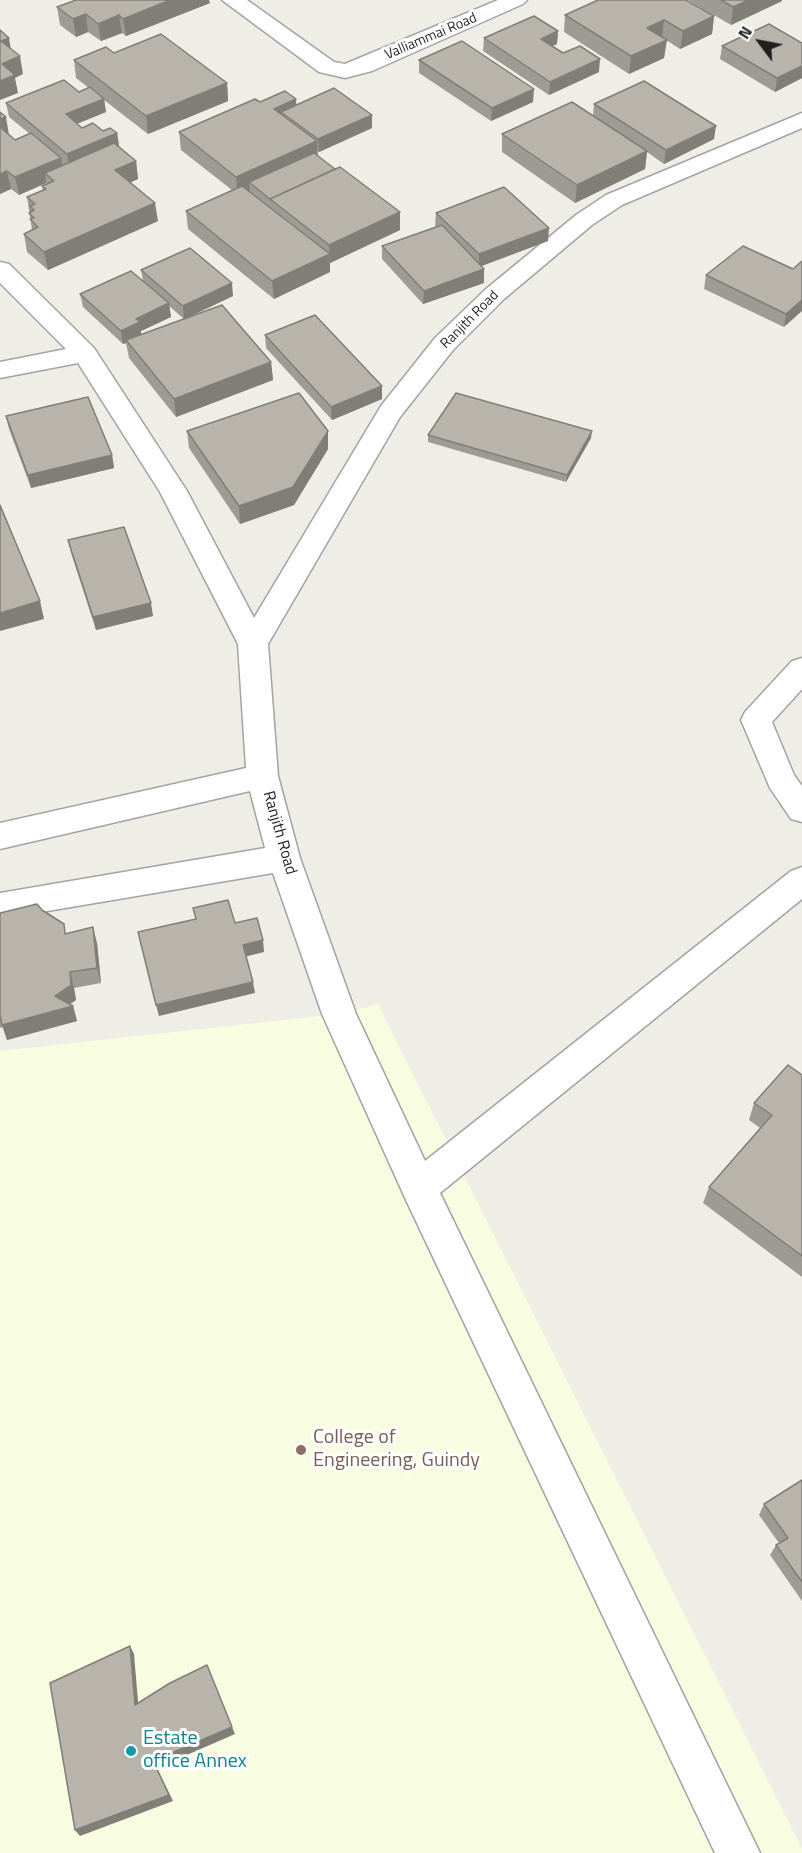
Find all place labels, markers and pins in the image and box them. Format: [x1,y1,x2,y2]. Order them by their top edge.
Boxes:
place label: College of Engineering, Guindy [313,1426,480,1473]
marker: College of Engineering, Guindy [294,1443,308,1457]
place label: Estate office Annex [143,1727,247,1774]
marker: Estate office Annex [124,1744,138,1758]

